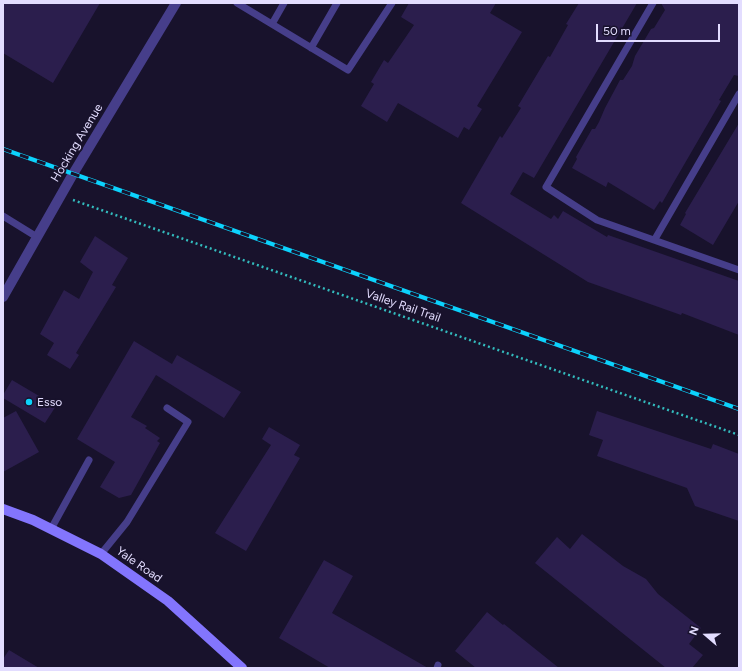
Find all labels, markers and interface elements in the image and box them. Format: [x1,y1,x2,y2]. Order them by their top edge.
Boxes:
scale bar [598,16,722,42]
text: 50 m [603,24,631,38]
street label: Hocking Avenue [48,101,106,185]
street label: Valley Rail Trail [364,286,442,326]
place label: Esso [37,395,62,409]
marker: Esso [24,397,34,407]
street label: Yale Road [113,544,165,586]
north arrow [686,615,726,655]
text: N [687,625,702,637]

